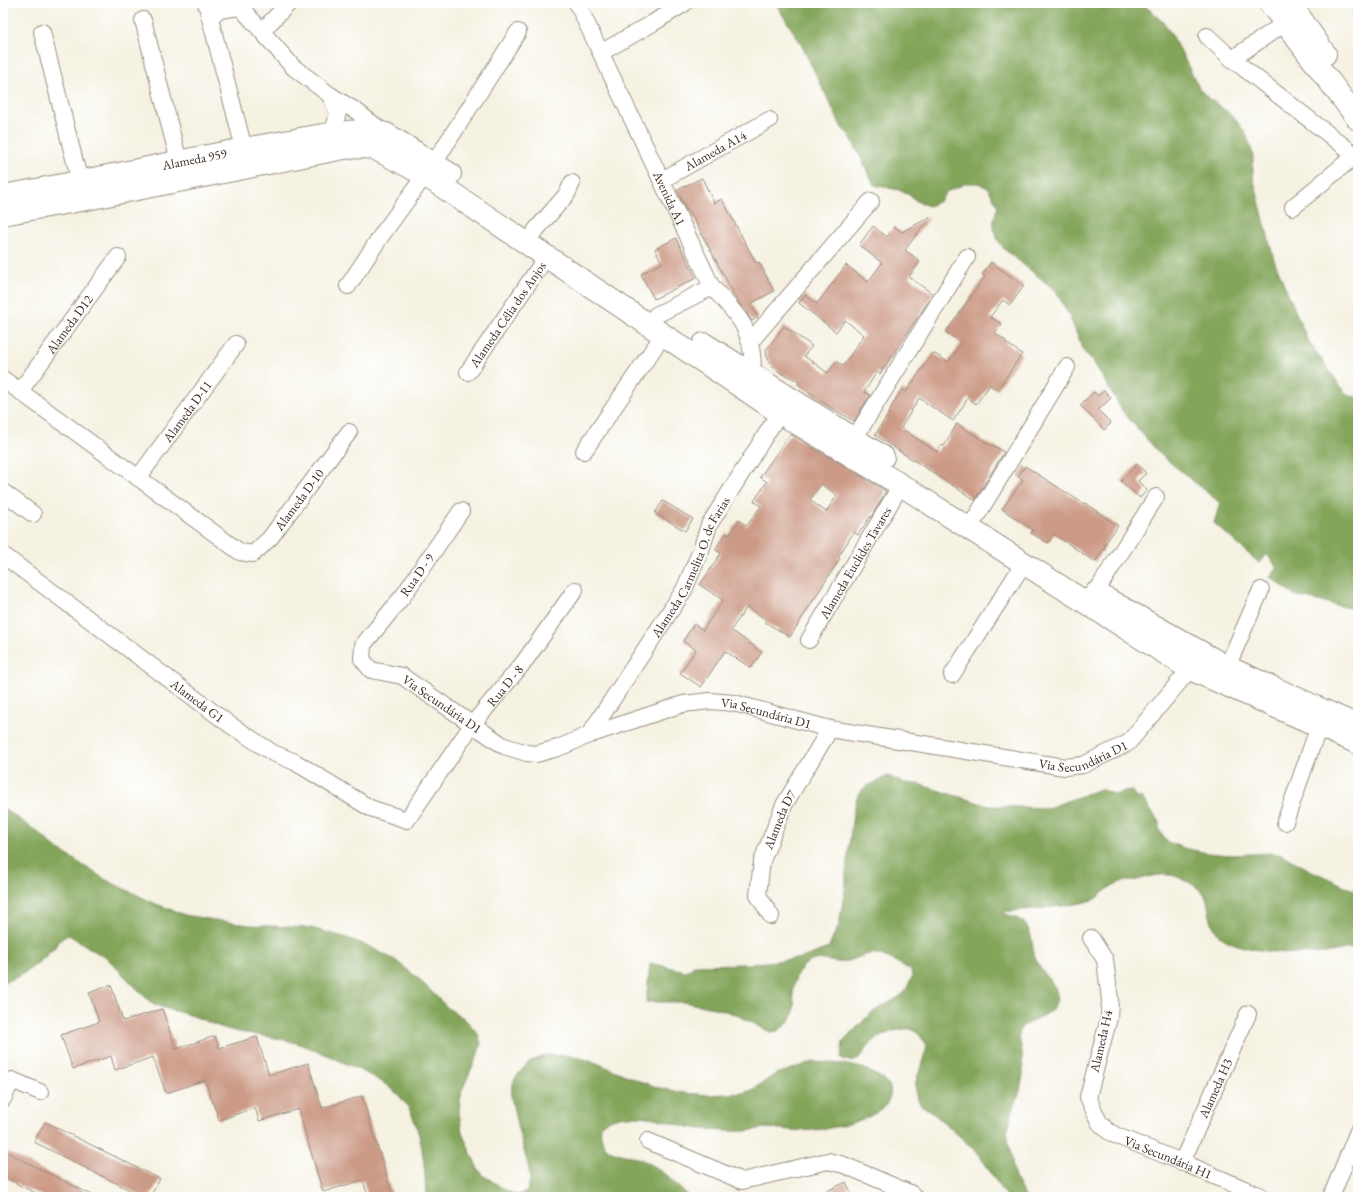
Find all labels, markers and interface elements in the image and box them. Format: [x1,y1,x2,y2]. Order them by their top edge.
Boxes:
street label: Alameda A14 [680,126,750,175]
street label: Alameda 959 [160,144,229,174]
street label: Avenida A1 [649,167,690,228]
street label: Alameda Célia dos Anjos [465,258,549,371]
street label: Alameda D12 [41,291,97,358]
street label: Alameda D-11 [158,377,215,446]
street label: Alameda D-10 [270,465,327,534]
street label: Alameda Carmelita O. de Farias [646,493,733,641]
street label: Alameda Euclides Tavares [815,503,895,623]
street label: Rua D - 9 [396,550,438,600]
street label: Rua D - 8 [483,661,527,710]
street label: Via Secundária D1 [399,671,485,737]
street label: Alameda G1 [167,674,228,726]
street label: Via Secundária D1 [721,693,813,732]
street label: Via Secundária D1 [1038,736,1130,776]
street label: Alameda D7 [759,786,800,852]
street label: Alameda H4 [1085,1007,1117,1075]
street label: Alameda H3 [1194,1056,1236,1121]
street label: Via Secundária H1 [1122,1131,1215,1183]

